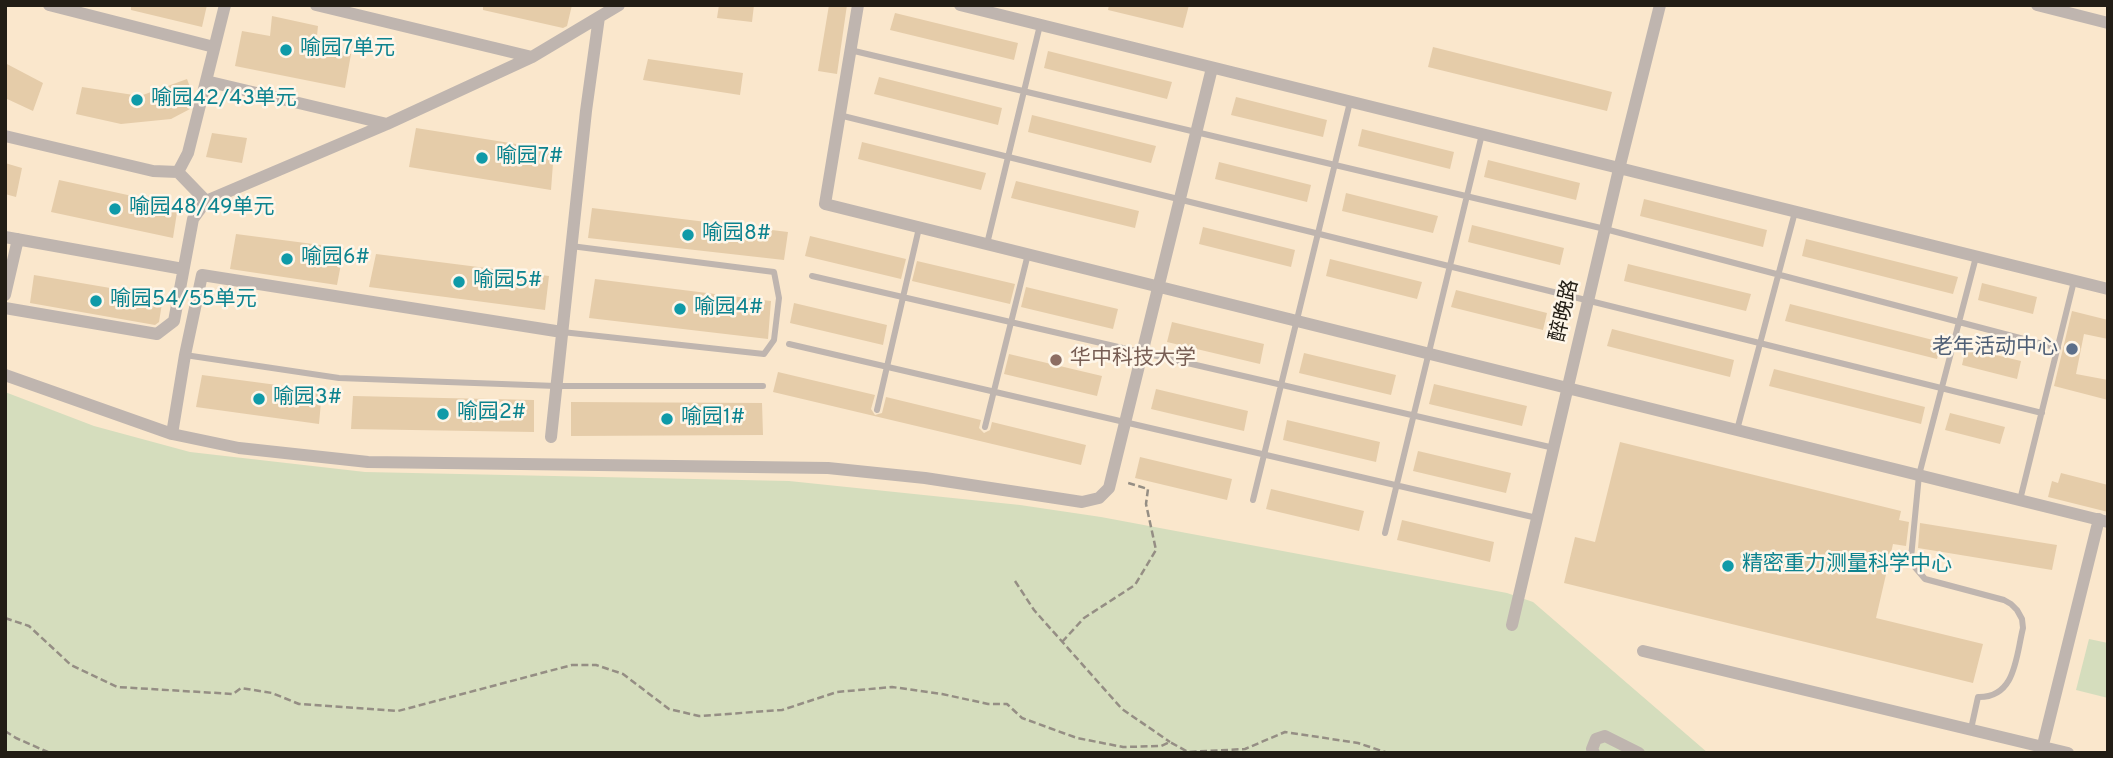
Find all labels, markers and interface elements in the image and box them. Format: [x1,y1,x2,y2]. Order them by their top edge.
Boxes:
place label: 喻园7单元 [300,37,395,63]
marker: 喻园7单元 [278,42,294,58]
place label: 喻园42/43单元 [151,87,297,113]
marker: 喻园42/43单元 [129,92,145,108]
place label: 喻园7# [496,145,563,171]
marker: 喻园7# [474,150,490,166]
place label: 喻园48/49单元 [129,196,274,222]
marker: 喻园48/49单元 [107,201,123,217]
place label: 喻园8# [702,222,771,248]
marker: 喻园8# [680,227,696,243]
place label: 喻园6# [301,246,370,272]
marker: 喻园6# [279,251,295,267]
place label: 喻园5# [473,269,542,295]
marker: 喻园5# [451,274,467,290]
street label: 醉晚路 [1547,277,1585,345]
place label: 喻园54/55单元 [110,288,257,314]
marker: 喻园54/55单元 [88,293,104,309]
place label: 喻园4# [694,296,763,322]
marker: 喻园4# [672,301,688,317]
place label: 老年活动中心 [1932,336,2058,362]
marker: 老年活动中心 [2064,341,2080,357]
place label: 华中科技大学 [1070,347,1196,373]
marker: 华中科技大学 [1048,352,1064,368]
place label: 喻园3# [273,386,342,412]
marker: 喻园3# [251,391,267,407]
place label: 喻园2# [457,401,526,427]
marker: 喻园2# [435,406,451,422]
place label: 喻园1# [681,406,745,432]
marker: 喻园1# [659,411,675,427]
place label: 精密重力测量科学中心 [1742,553,1952,579]
marker: 精密重力测量科学中心 [1720,558,1736,574]

